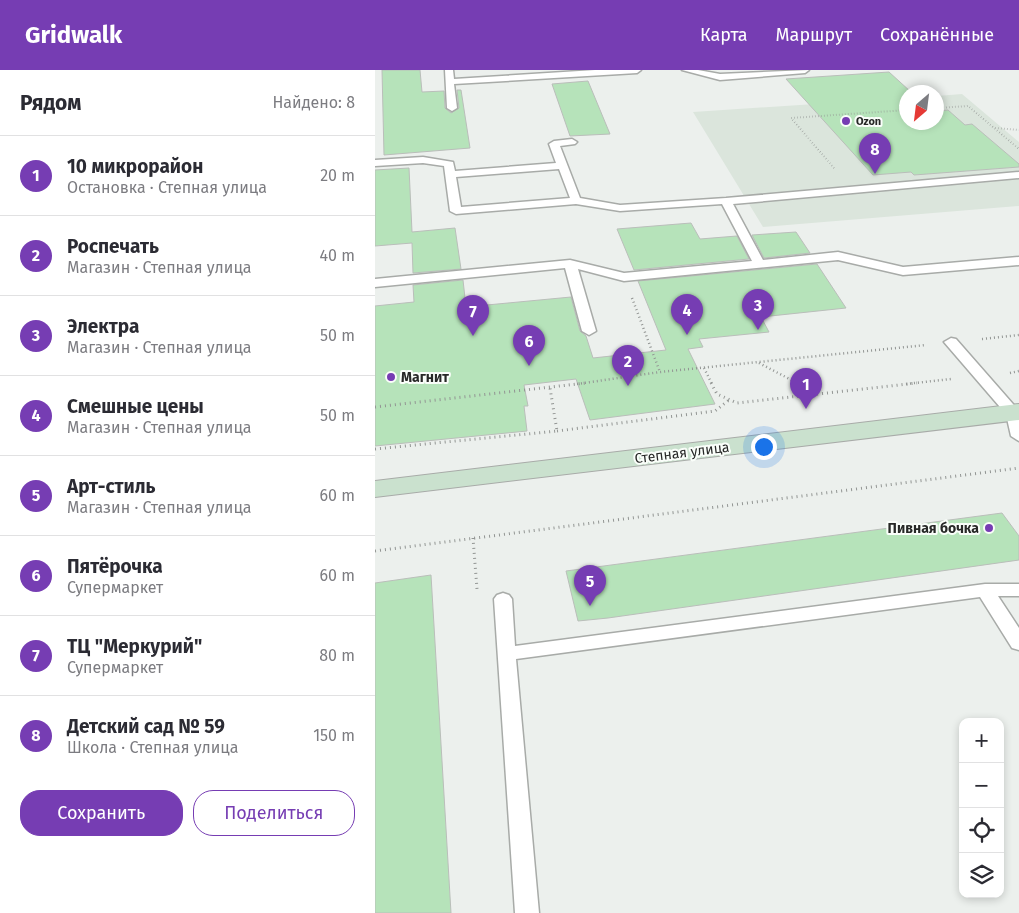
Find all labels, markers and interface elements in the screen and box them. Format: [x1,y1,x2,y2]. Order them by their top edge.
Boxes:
text: Gridwalk [25,21,122,49]
text: Карта [700,24,748,46]
text: Маршрут [776,24,852,46]
text: Сохранённые [880,24,994,46]
north arrow [899,85,944,130]
text: Рядом [20,90,81,116]
text: Найдено: 8 [272,93,355,112]
marker: Ozon [840,115,852,127]
place label: Ozon [856,115,881,128]
pin: 8 [859,133,891,174]
text: 10 микрорайон [67,155,203,178]
text: 1 [32,166,40,185]
text: 20 m [320,166,355,185]
text: Остановка · Степная улица [67,178,267,197]
text: Роспечать [67,235,159,258]
text: 2 [32,246,40,265]
text: 40 m [320,246,355,265]
text: Магазин · Степная улица [67,258,251,277]
pin: 3 [742,289,774,330]
pin: 4 [671,294,703,335]
pin: 7 [457,295,489,336]
text: Электра [67,315,139,338]
pin: 6 [513,325,545,366]
text: 3 [32,326,40,345]
text: 50 m [320,326,355,345]
text: Магазин · Степная улица [67,338,251,357]
pin: 2 [612,345,644,386]
pin: 1 [790,368,822,409]
place label: Магнит [401,369,449,386]
marker: Магнит [385,371,397,383]
text: Смешные цены [67,395,204,418]
text: 4 [31,406,41,425]
text: 50 m [320,406,355,425]
text: Магазин · Степная улица [67,418,251,437]
your location [751,434,777,460]
street label: Степная улица [634,439,730,467]
text: Арт-стиль [67,475,155,498]
text: 5 [32,486,40,505]
text: 60 m [320,486,355,505]
text: Магазин · Степная улица [67,498,251,517]
place label: Пивная бочка [888,520,979,537]
marker: Пивная бочка [983,522,995,534]
text: Пятёрочка [67,555,163,578]
pin: 5 [574,565,606,606]
text: 6 [31,566,41,585]
text: 60 m [320,566,355,585]
text: Супермаркет [67,578,163,597]
text: ТЦ "Меркурий" [67,635,202,658]
text: 7 [32,646,40,665]
text: 80 m [319,646,355,665]
text: Супермаркет [67,658,163,677]
text: Детский сад № 59 [67,715,225,738]
map controls [959,718,1004,898]
button: + [959,718,1004,763]
text: 8 [31,726,41,745]
text: 150 m [313,726,355,745]
text: Школа · Степная улица [67,738,238,757]
button: − [959,763,1004,808]
button: Сохранить [20,790,183,836]
button: Поделиться [193,790,355,836]
button: locate [959,808,1004,853]
button: layers [959,853,1004,898]

